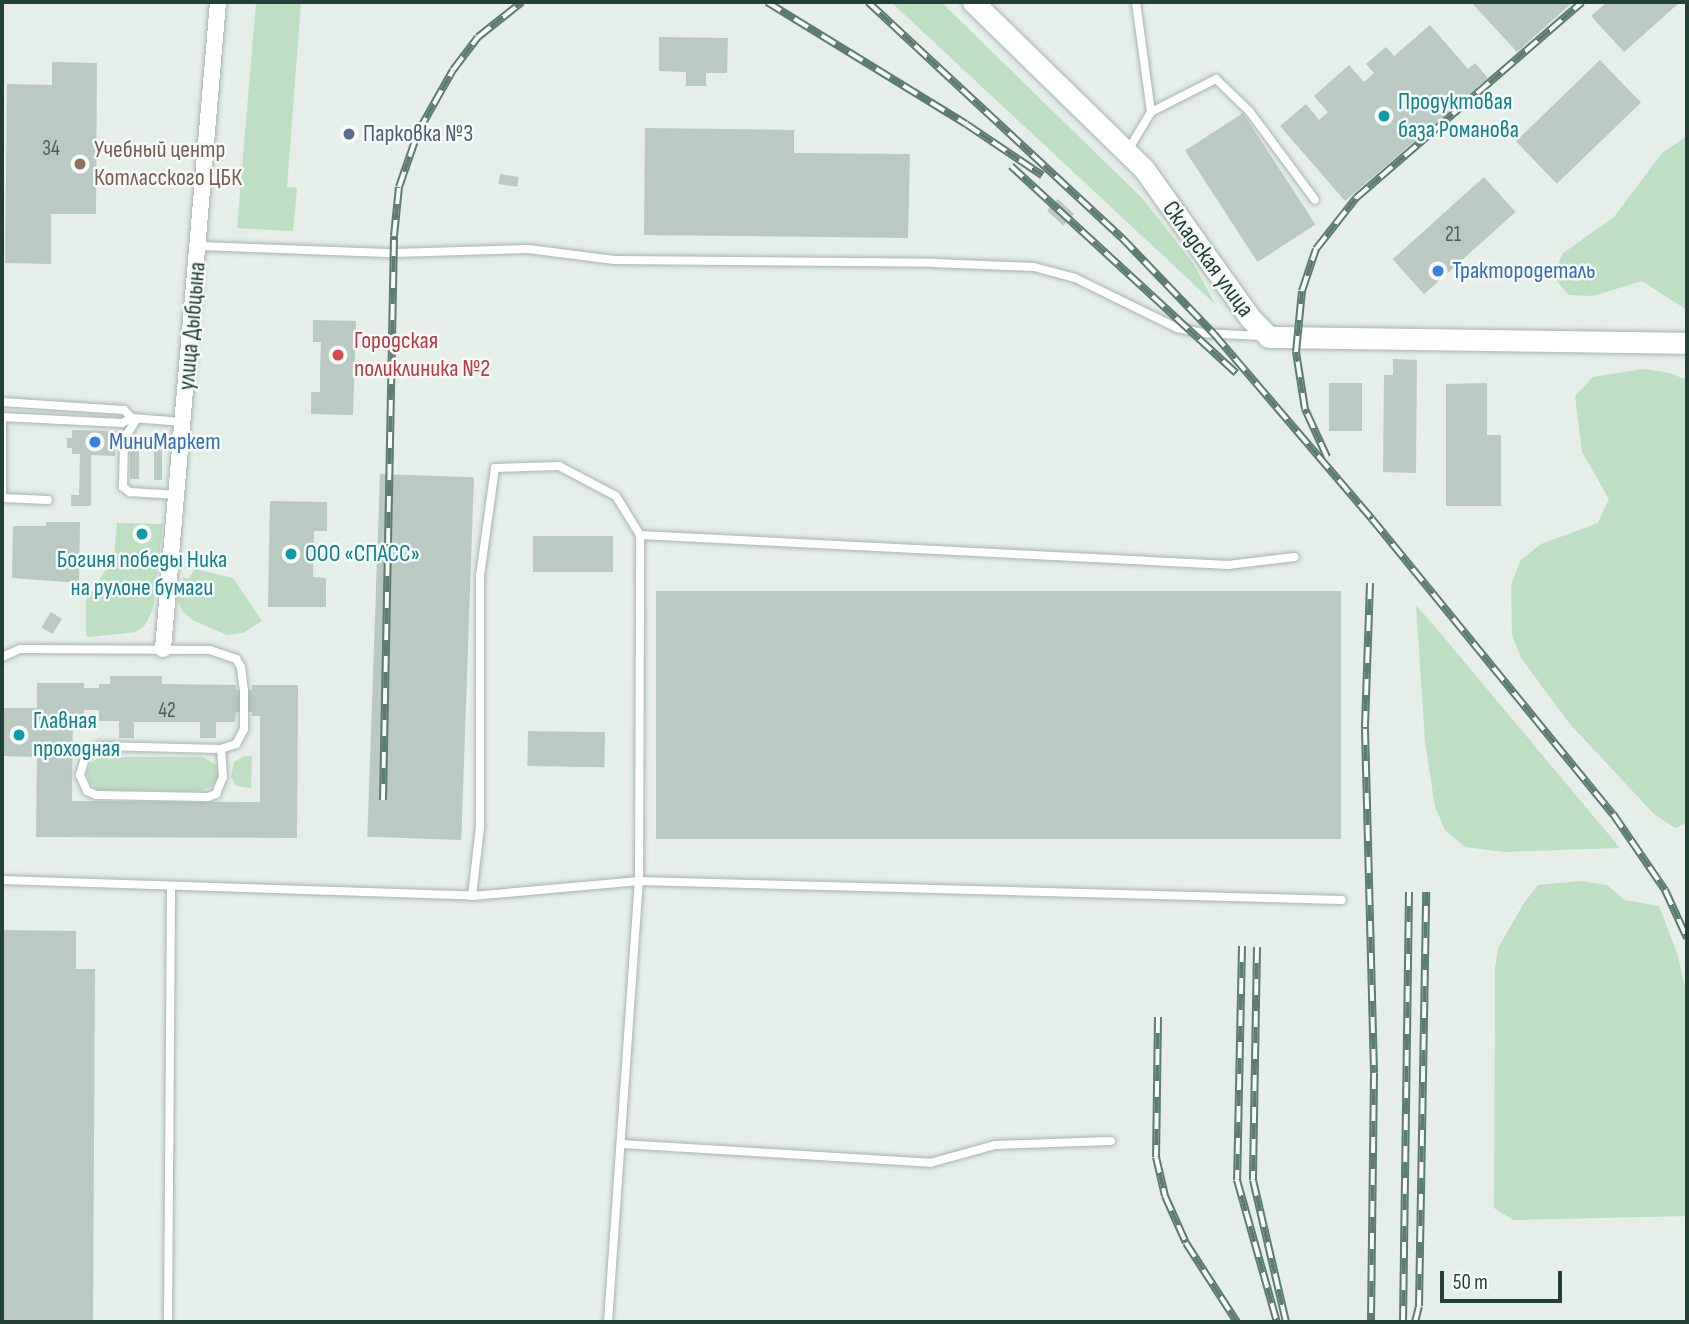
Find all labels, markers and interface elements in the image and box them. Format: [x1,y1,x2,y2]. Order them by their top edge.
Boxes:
place label: Продуктовая база Романова [1398,88,1519,144]
marker: Продуктовая база Романова [1376,108,1392,124]
place label: Парковка №3 [363,120,473,148]
marker: Парковка №3 [341,126,357,142]
house number: 34 [42,136,60,162]
place label: Учебный центр Котласского ЦБК [94,136,242,192]
marker: Учебный центр Котласского ЦБК [72,156,88,172]
street label: Складская улица [1156,195,1260,323]
house number: 21 [1445,222,1461,248]
place label: Трактородеталь [1452,257,1596,285]
street label: улица Дыбцына [172,261,212,391]
marker: Трактородеталь [1430,263,1446,279]
place label: Городская поликлиника №2 [354,327,490,383]
marker: Городская поликлиника №2 [328,345,348,365]
place label: MиниMаркет [109,428,221,456]
marker: MиниMаркет [87,434,103,450]
marker: Богиня победы Ника на рулоне бумаги [134,526,150,542]
place label: ООО «СПАСС» [305,540,420,568]
place label: Богиня победы Ника на рулоне бумаги [57,546,227,602]
marker: ООО «СПАСС» [283,546,299,562]
house number: 42 [158,698,176,724]
place label: Главная проходная [33,707,120,763]
marker: Главная проходная [11,727,27,743]
scale bar [1444,1258,1566,1302]
text: 50 m [1453,1270,1488,1295]

